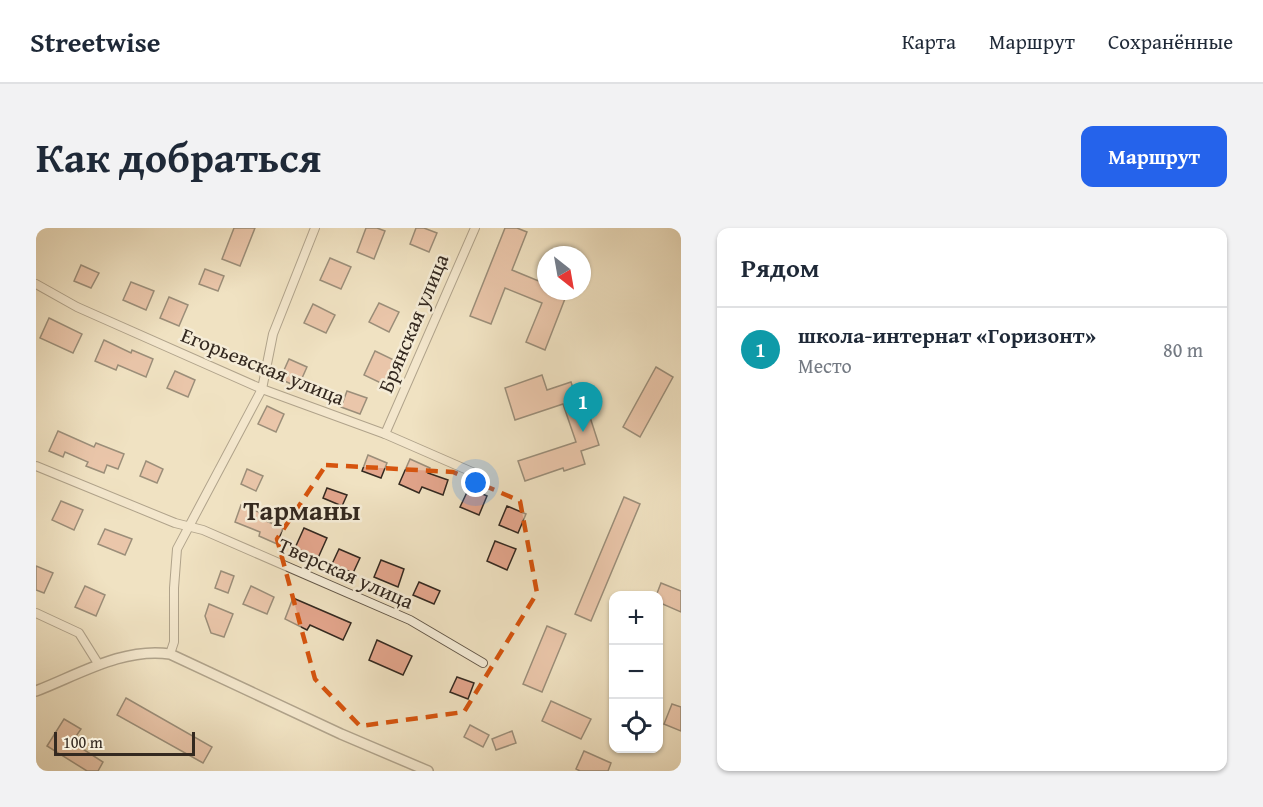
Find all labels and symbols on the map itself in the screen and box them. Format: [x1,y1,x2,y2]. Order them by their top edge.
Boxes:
north arrow [537,246,591,300]
street label: Брянская улица [370,249,456,397]
street label: Егорьевская улица [177,319,349,413]
pin: 1 [564,382,602,432]
your location [461,468,490,497]
district label: Тарманы [244,490,360,530]
street label: Тверская улица [273,529,419,617]
scale bar [54,729,195,756]

